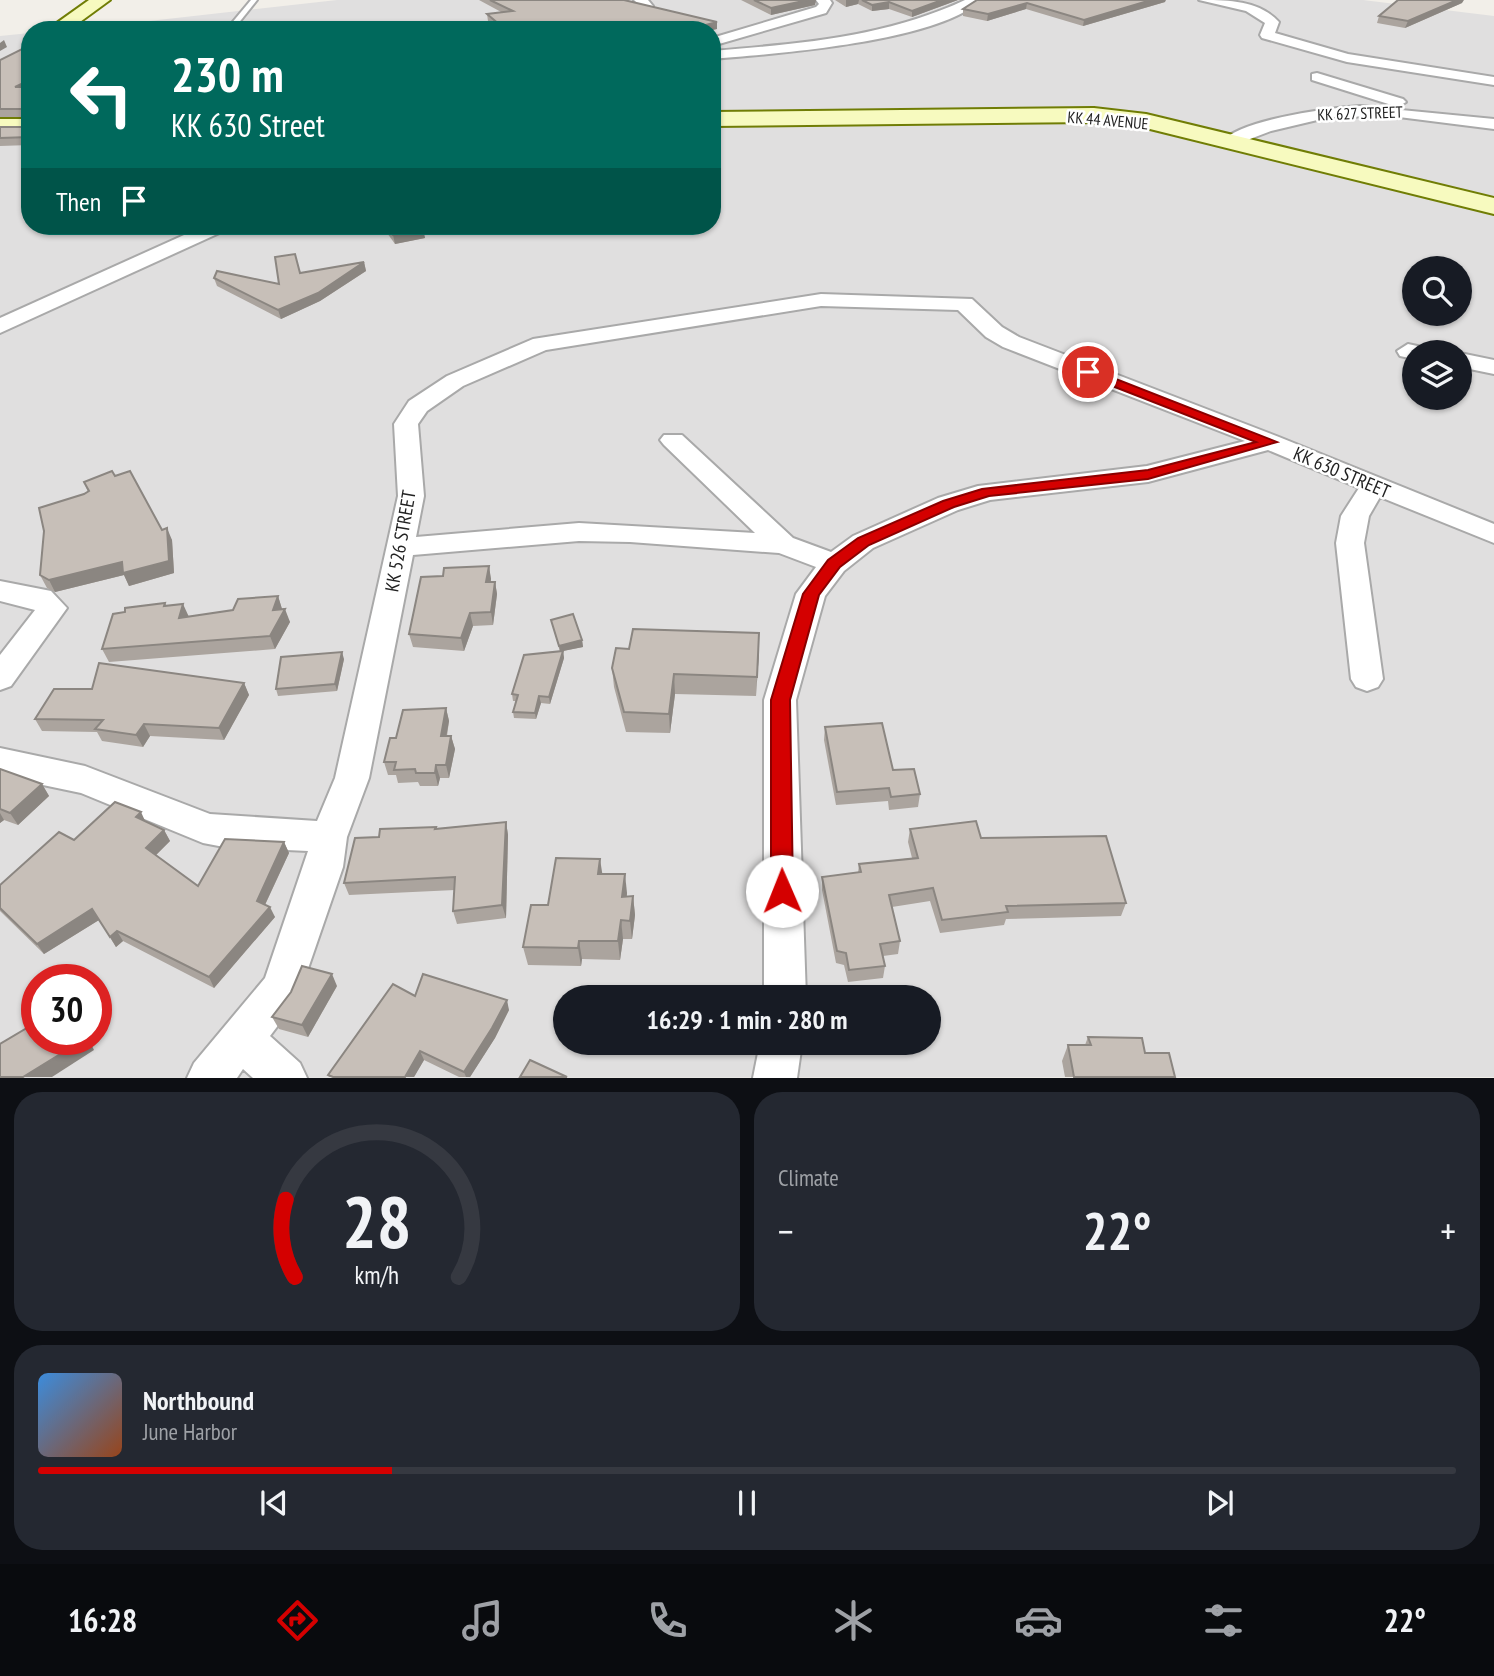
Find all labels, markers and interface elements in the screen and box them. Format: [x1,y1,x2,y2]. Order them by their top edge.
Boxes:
text: 230 m [171,42,284,106]
icon: left [56,49,147,140]
street label: KK 627 STREET [1317,102,1403,124]
text: KK 630 Street [171,104,325,146]
street label: KK 44 AVENUE [1067,107,1149,134]
icon: arrive [115,182,153,220]
text: Then [56,185,101,218]
map controls [1402,256,1472,410]
button: search [1402,256,1472,326]
button: layers [1402,340,1472,410]
pin [1058,342,1118,402]
icon: arrive [1069,353,1107,391]
street label: KK 630 STREET [1290,441,1394,503]
street label: KK 526 STREET [379,488,421,594]
position arrow [745,854,819,928]
speed limit sign: 30 [21,964,112,1055]
text: 16:29 · 1 min · 280 m [647,1003,847,1036]
text: Climate [778,1163,839,1192]
text: 28 [342,1174,412,1268]
text: 22° [1083,1197,1151,1264]
text: − [778,1206,794,1255]
text: + [1440,1206,1456,1255]
text: km/h [355,1259,399,1291]
text: Northbound [143,1384,254,1417]
text: June Harbor [143,1417,237,1446]
icon: previous [255,1484,293,1522]
icon: pause [728,1484,766,1522]
icon: next [1201,1484,1239,1522]
icon: directions [273,1596,322,1645]
icon: music [458,1596,507,1645]
icon: phone [643,1596,692,1645]
icon: climate [829,1596,878,1645]
icon: car [1014,1596,1063,1645]
icon: filters [1199,1596,1248,1645]
text: 16:28 [68,1599,137,1641]
text: 22° [1384,1599,1426,1641]

